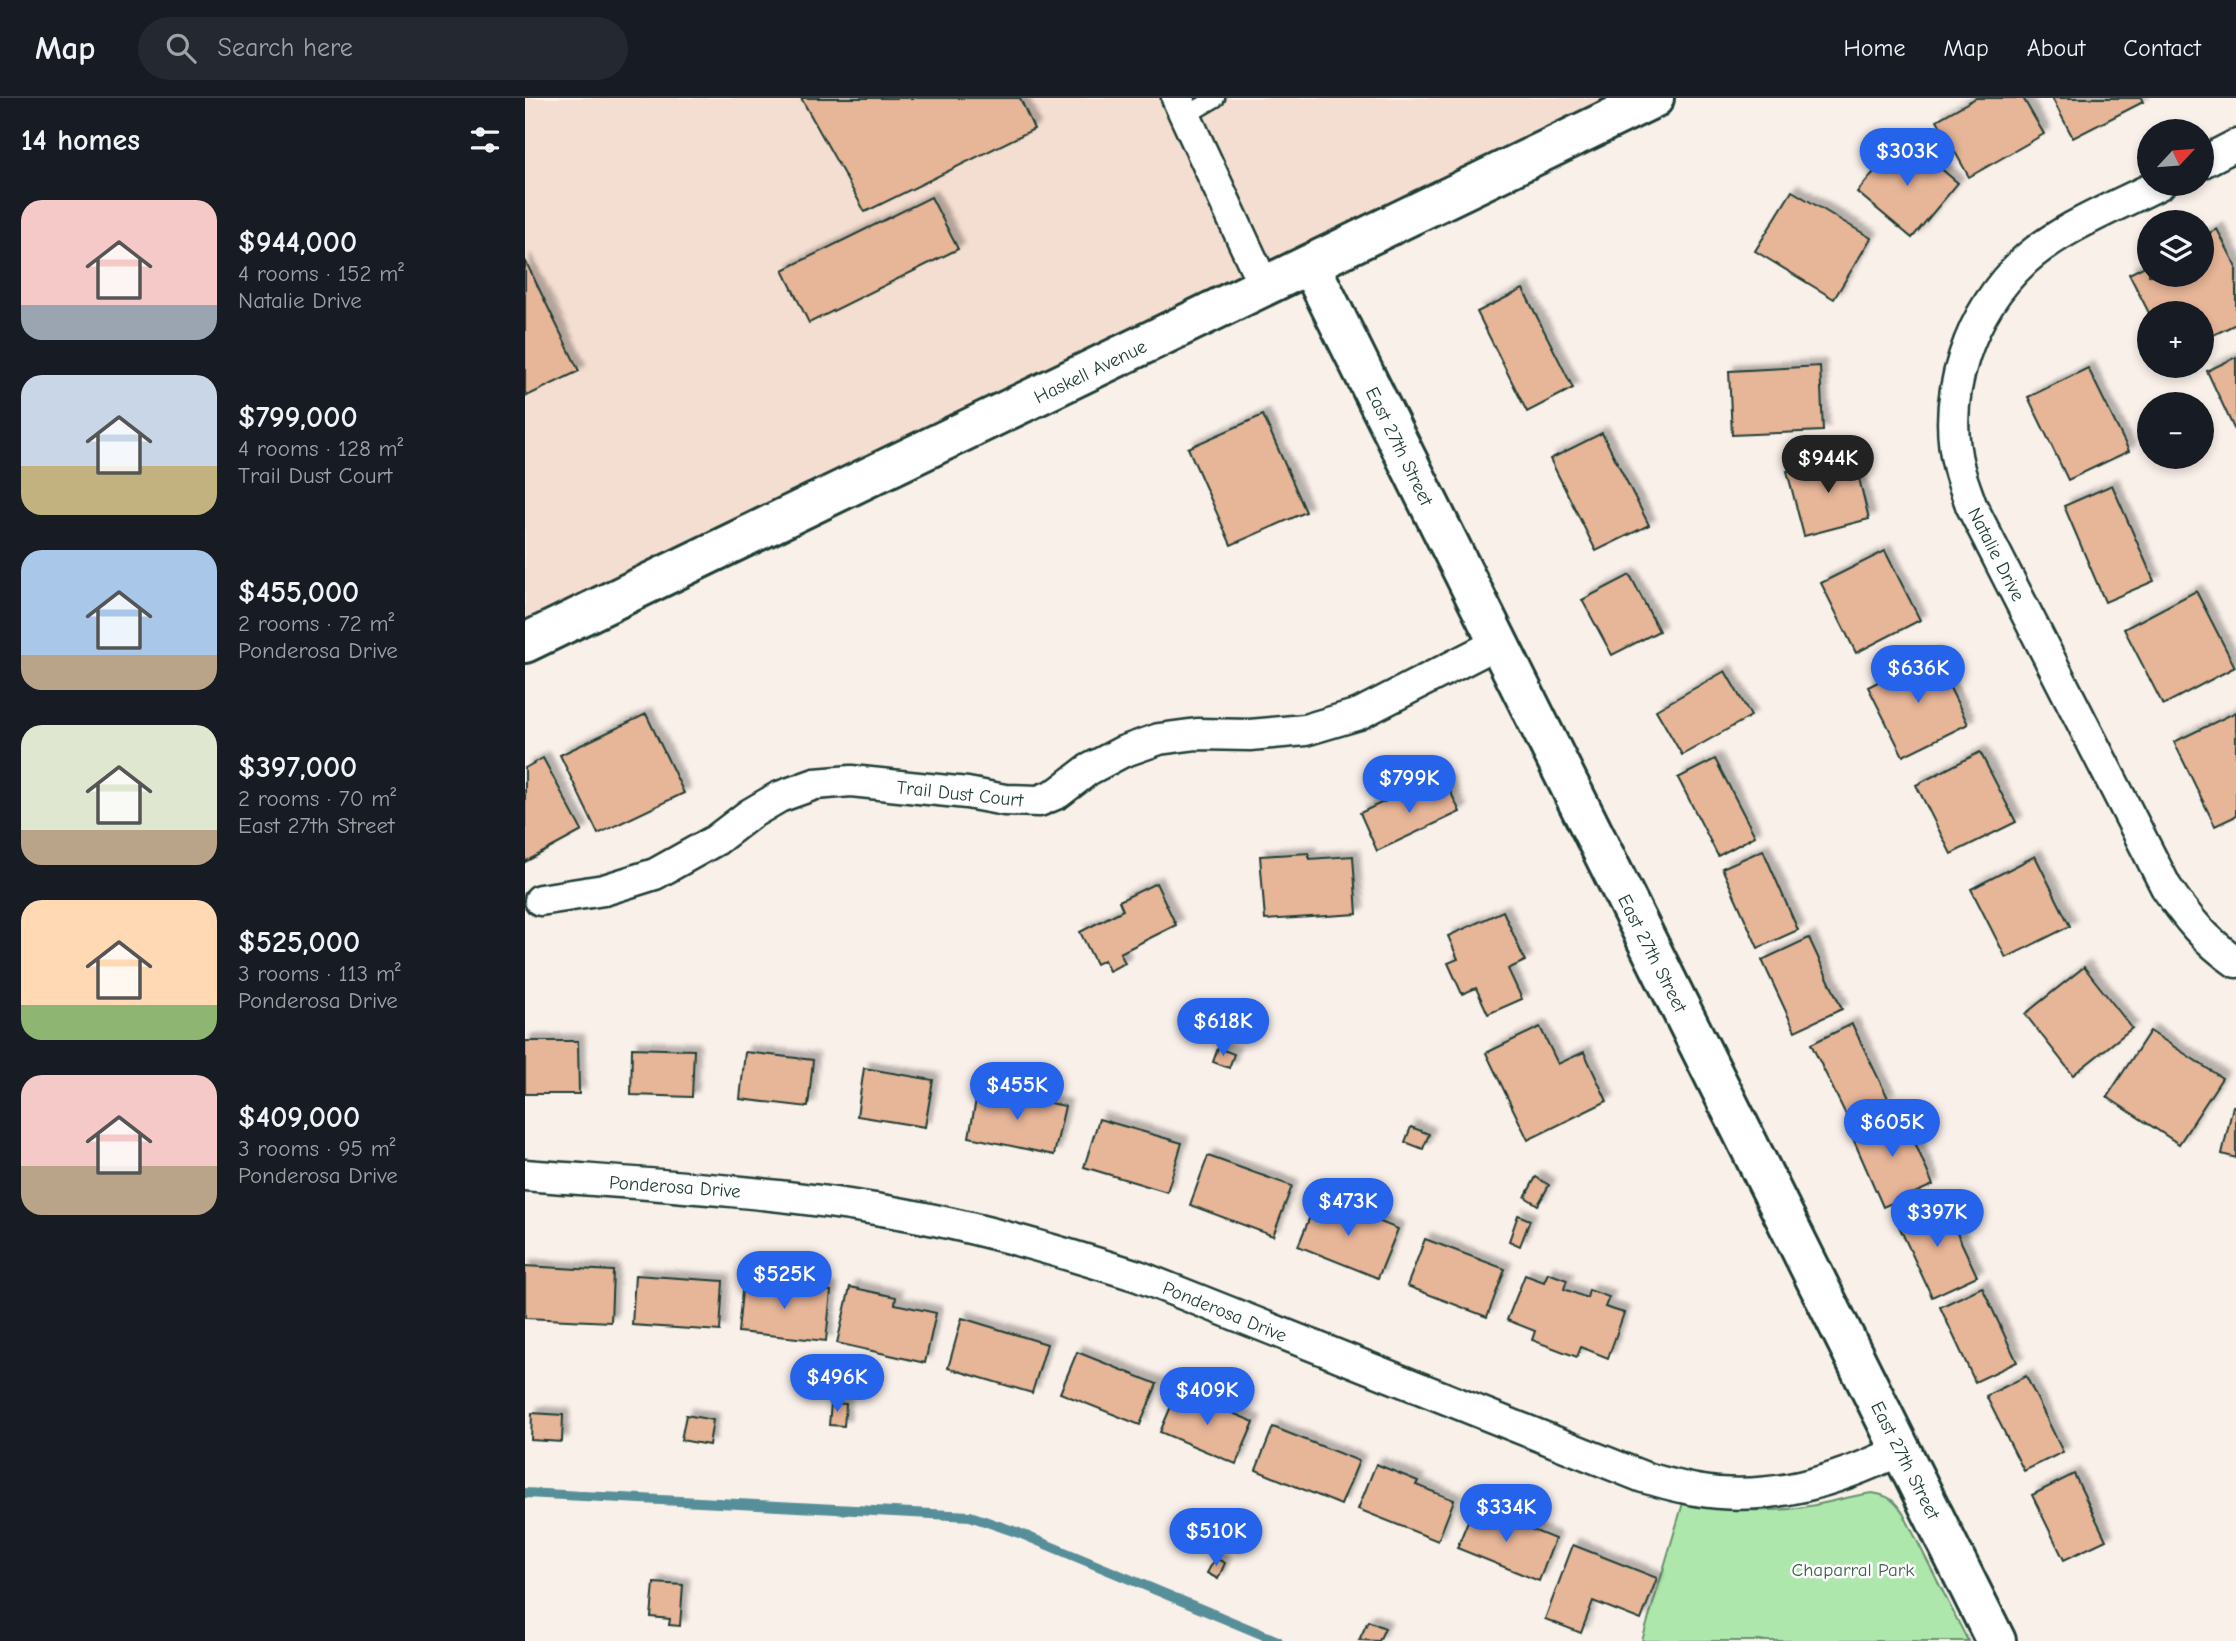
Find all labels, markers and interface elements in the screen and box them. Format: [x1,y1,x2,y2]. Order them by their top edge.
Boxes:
search box [138,17,628,80]
text: Map [35,29,96,67]
icon: search [162,29,200,67]
text: Search here [218,33,353,63]
text: Home [1844,34,1905,62]
text: Map [1943,34,1989,62]
text: About [2027,34,2085,62]
text: Contact [2123,34,2201,62]
north arrow [2137,119,2214,196]
map controls [2137,119,2214,469]
icon: filters [466,121,504,159]
text: 14 homes [21,123,140,158]
pin: $303K [1858,129,1956,188]
text: $303K [1876,137,1938,164]
button: layers [2137,210,2214,287]
text: $944,000 [238,225,357,260]
icon: home [77,228,161,312]
text: 4 rooms · 152 m² [238,260,404,287]
text: Natalie Drive [238,287,362,314]
button: + [2137,301,2214,378]
street label: Haskell Avenue [1031,335,1150,409]
street label: East 27th Street [1361,383,1438,510]
button: − [2137,392,2214,469]
text: $799,000 [238,400,358,435]
icon: home [77,403,161,487]
text: 4 rooms · 128 m² [238,435,403,462]
pin: $944K [1779,436,1877,495]
text: $944K [1798,444,1858,471]
text: Trail Dust Court [238,462,392,489]
street label: Natalie Drive [1963,504,2029,605]
text: $455,000 [238,575,359,610]
icon: home [77,578,161,662]
text: 2 rooms · 72 m² [238,610,394,637]
text: Ponderosa Drive [238,637,398,664]
pin: $636K [1869,646,1967,705]
text: $636K [1887,654,1949,681]
text: $397,000 [238,750,357,785]
icon: home [77,753,161,837]
pin: $799K [1360,756,1458,815]
text: $799K [1379,764,1439,791]
street label: Trail Dust Court [895,776,1025,812]
text: 2 rooms · 70 m² [238,785,396,812]
text: East 27th Street [238,812,395,839]
street label: East 27th Street [1613,891,1692,1017]
text: $525,000 [238,925,360,960]
icon: home [77,928,161,1012]
text: 3 rooms · 113 m² [238,960,401,987]
text: Ponderosa Drive [238,987,398,1014]
pin: $618K [1174,998,1272,1058]
text: $618K [1193,1007,1253,1034]
pin: $455K [968,1062,1066,1122]
text: $455K [986,1071,1048,1098]
text: $409,000 [238,1100,360,1135]
pin: $605K [1843,1100,1941,1159]
icon: home [77,1103,161,1187]
text: $605K [1860,1108,1924,1135]
text: 3 rooms · 95 m² [238,1135,396,1162]
text: Ponderosa Drive [238,1162,398,1189]
street label: Ponderosa Drive [608,1171,742,1203]
pin: $473K [1299,1178,1397,1238]
text: $473K [1318,1187,1378,1214]
pin: $397K [1888,1190,1986,1249]
text: $397K [1907,1198,1967,1225]
pin: $525K [735,1252,833,1311]
text: $525K [753,1260,815,1287]
street label: Ponderosa Drive [1159,1277,1290,1347]
pin: $496K [788,1354,886,1414]
text: $496K [806,1363,868,1390]
pin: $409K [1158,1368,1256,1427]
text: $409K [1176,1376,1238,1403]
street label: East 27th Street [1866,1398,1945,1524]
pin: $334K [1457,1484,1555,1544]
text: $334K [1476,1493,1536,1520]
pin: $510K [1167,1508,1265,1568]
text: $510K [1185,1517,1247,1544]
park label: Chaparral Park [1792,1559,1915,1581]

